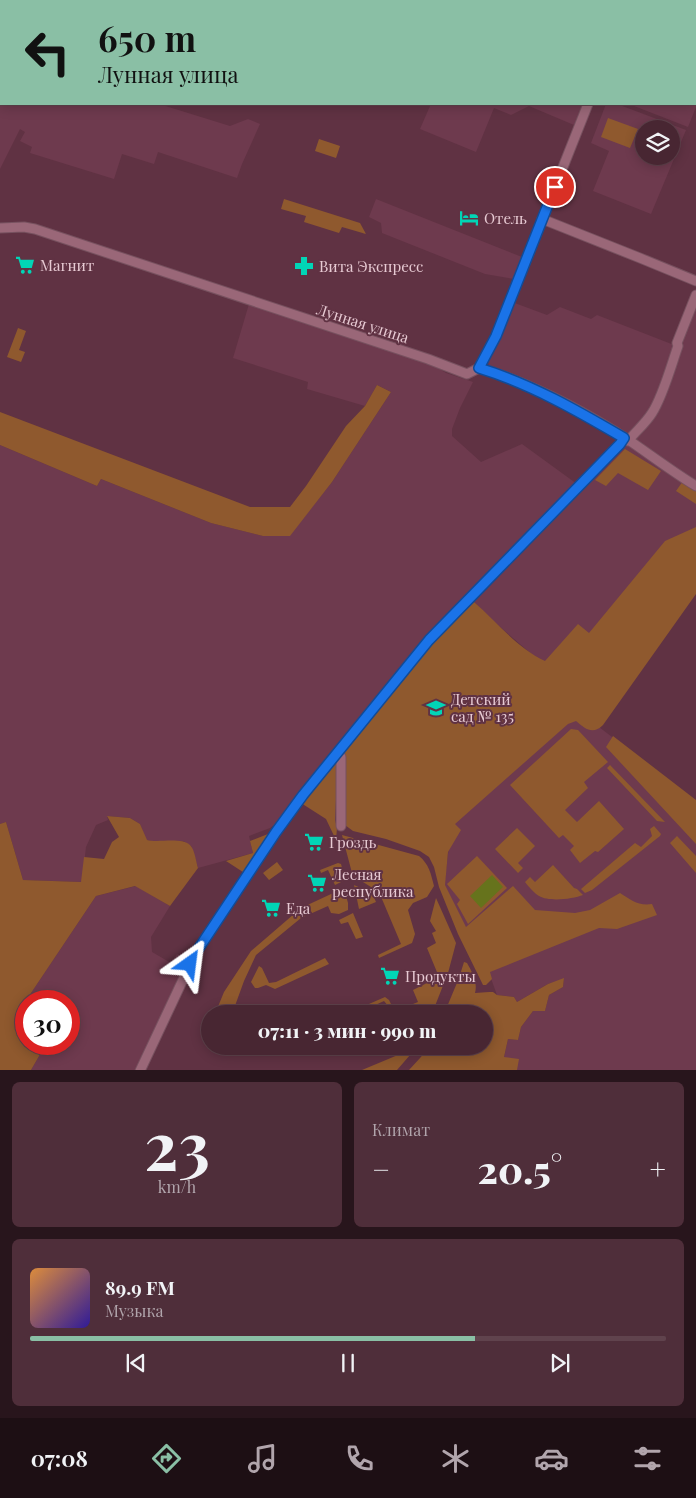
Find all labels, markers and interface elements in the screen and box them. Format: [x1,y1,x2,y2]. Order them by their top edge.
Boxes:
text: 650 m [98,14,196,61]
icon: left [15,20,80,85]
text: Лунная улица [98,59,238,89]
map controls [635,120,680,165]
button: layers [635,120,680,165]
pin [534,166,576,208]
icon: arrive [541,173,569,201]
hotel icon: Отель [458,207,480,229]
place label: Отель [484,208,527,228]
supermarket icon: Магнит [14,254,36,276]
place label: Магнит [40,255,94,275]
pharmacy icon: Вита Экспресс [293,255,315,277]
place label: Вита Экспресс [319,256,423,276]
street label: Лунная улица [313,298,412,347]
place label: Детский сад № 135 [451,689,514,726]
school or university icon: Детский сад № 135 [425,697,447,719]
supermarket icon: Гроздь [303,831,325,853]
place label: Гроздь [329,832,377,852]
place label: Лесная республика [331,864,414,901]
supermarket icon: Лесная республика [306,872,328,894]
supermarket icon: Еда [260,897,282,919]
place label: Еда [286,898,311,918]
position arrow [163,937,215,989]
supermarket icon: Продукты [379,965,401,987]
place label: Продукты [405,966,476,986]
speed limit sign: 30 [15,990,80,1055]
text: 07:11 · 3 мин · 990 m [258,1017,436,1043]
text: 23 [144,1100,210,1186]
text: Климат [372,1119,430,1140]
text: 20.5° [477,1143,562,1194]
text: − [372,1150,390,1187]
text: + [650,1150,666,1187]
text: km/h [158,1176,196,1197]
text: 89.9 FM [105,1274,175,1300]
text: Музыка [105,1300,164,1321]
icon: previous [122,1349,150,1377]
icon: pause [334,1349,362,1377]
icon: next [546,1349,574,1377]
icon: directions [149,1441,184,1476]
icon: music [245,1441,280,1476]
icon: phone [342,1441,377,1476]
icon: climate [438,1441,473,1476]
icon: car [534,1441,569,1476]
icon: filters [630,1441,665,1476]
text: 07:08 [31,1443,88,1473]

